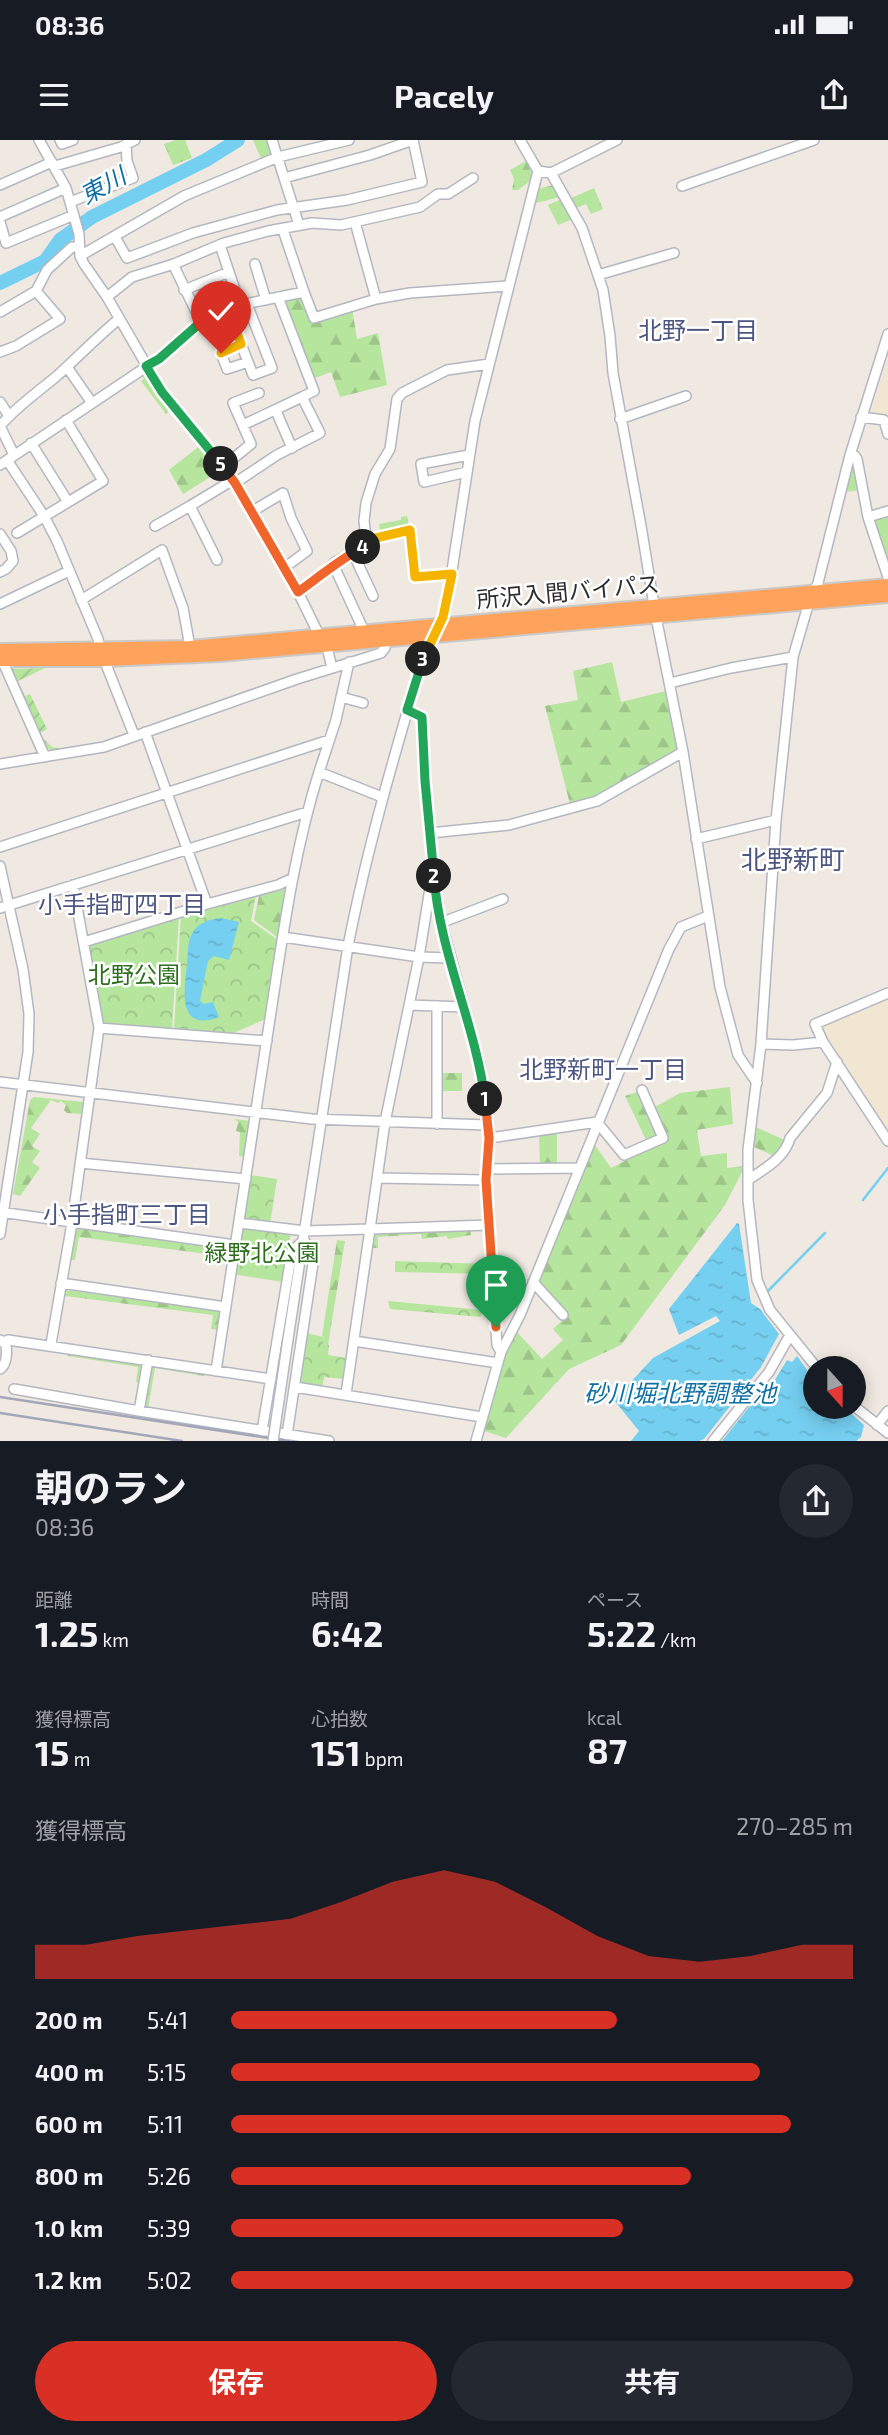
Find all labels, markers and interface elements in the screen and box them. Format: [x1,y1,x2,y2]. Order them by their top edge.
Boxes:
text: 08:36 [35,9,104,40]
icon: menu [35,76,73,114]
text: Pacely [394,76,494,114]
icon: share [815,76,853,114]
water label: 東川 [74,159,133,209]
pin [191,281,251,353]
icon: check [202,292,240,330]
district label: 北野一丁目 [638,315,758,344]
pin: 5 [204,446,238,482]
text: 5 [215,452,226,475]
pin: 4 [346,530,380,564]
text: 4 [356,535,369,558]
street label: 所沢入間バイパス [475,569,661,613]
pin: 3 [406,642,440,676]
text: 3 [417,647,428,670]
district label: 北野新町 [741,843,845,874]
pin: 2 [416,858,452,894]
text: 2 [428,864,439,887]
district label: 小手指町四丁目 [38,889,206,918]
park label: 北野公園 [88,960,180,988]
district label: 北野新町一丁目 [519,1054,687,1083]
pin: 1 [468,1082,503,1116]
text: 1 [480,1087,489,1110]
district label: 小手指町三丁目 [43,1199,211,1228]
park label: 緑野北公園 [205,1238,320,1266]
pin [466,1255,526,1327]
icon: arrive [477,1266,515,1304]
north arrow [803,1356,866,1419]
map controls [803,1356,866,1419]
water label: 砂川堀北野調整池 [584,1378,778,1407]
text: 朝のラン [35,1464,187,1510]
button: share [779,1464,853,1538]
text: 08:36 [35,1513,94,1541]
text: 距離 [35,1588,73,1611]
text: 時間 [311,1588,349,1611]
text: ペース [587,1588,643,1611]
text: 1.25 [35,1612,98,1654]
text: 6:42 [311,1612,383,1654]
text: 5:22 [587,1612,656,1654]
text: km [98,1628,129,1651]
text: /km [656,1628,696,1651]
text: kcal [587,1706,622,1729]
text: 獲得標高 [35,1707,111,1730]
text: 心拍数 [311,1707,368,1730]
text: 87 [587,1729,627,1771]
text: 15 [35,1731,69,1773]
text: 151 [311,1731,361,1773]
text: m [69,1747,90,1770]
text: bpm [361,1747,403,1770]
text: 270–285 m [736,1812,853,1840]
text: 獲得標高 [35,1816,127,1844]
text: 200 m [35,2006,103,2034]
text: 5:41 [147,2006,188,2034]
text: 400 m [35,2058,104,2086]
text: 5:15 [147,2058,186,2086]
text: 600 m [35,2110,103,2138]
text: 5:11 [147,2110,183,2138]
text: 800 m [35,2162,104,2190]
text: 5:26 [147,2162,191,2190]
text: 1.0 km [35,2214,103,2242]
text: 5:39 [147,2214,191,2242]
text: 1.2 km [35,2266,102,2294]
text: 5:02 [147,2266,192,2294]
button: 保存 [35,2341,437,2421]
button: 共有 [451,2341,853,2421]

